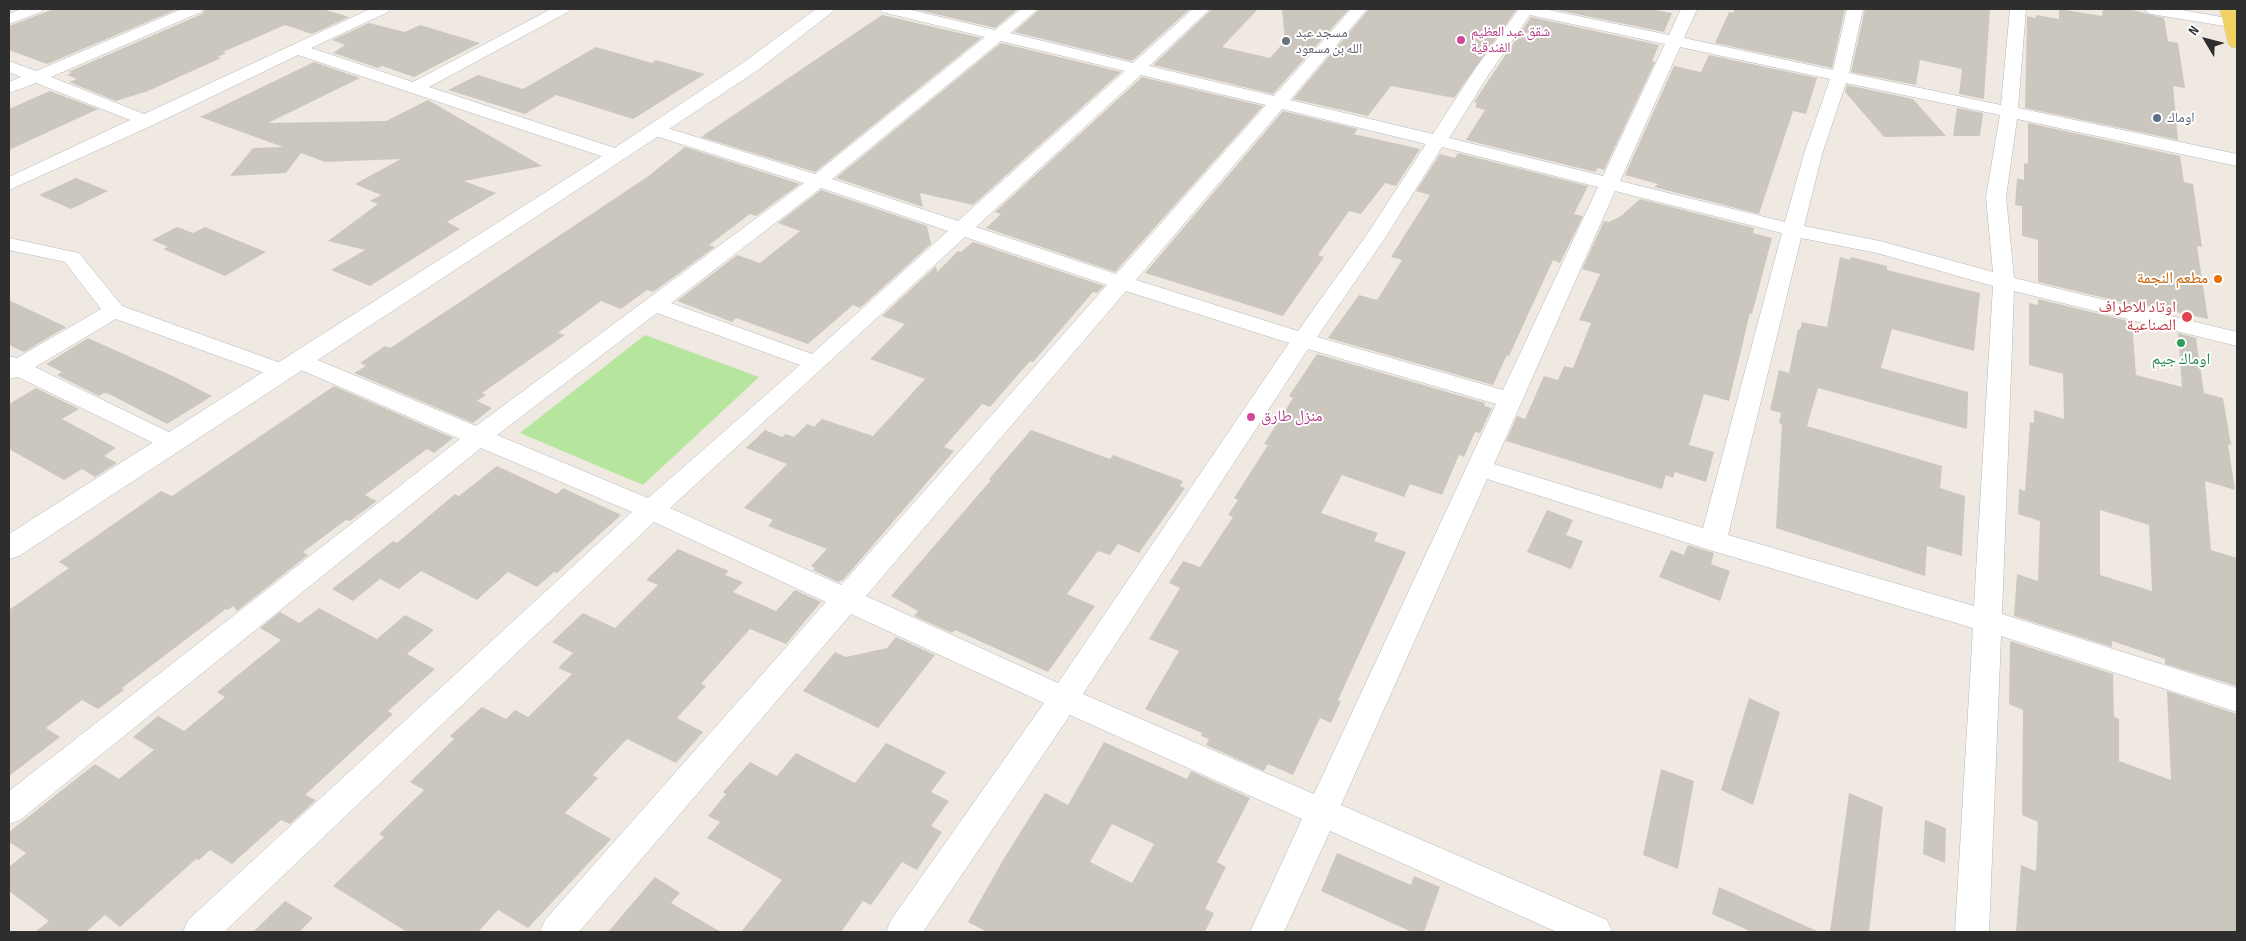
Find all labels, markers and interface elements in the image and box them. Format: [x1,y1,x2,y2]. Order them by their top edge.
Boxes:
north arrow [2181,15,2231,65]
text: N [2185,23,2203,39]
place label: شقق عبد العظيم الفندقية [1471,24,1550,56]
place label: مسجد عبد الله بن مسعود [1296,25,1362,58]
marker: شقق عبد العظيم الفندقية [1455,34,1467,46]
marker: مسجد عبد الله بن مسعود [1280,35,1292,47]
place label: اوماك [2167,110,2195,126]
marker: اوماك [2151,112,2163,124]
place label: مطعم النجمة [2137,269,2208,289]
marker: مطعم النجمة [2212,273,2224,285]
place label: اوتاد للاطراف الصناعية [2098,298,2176,336]
marker: اوتاد للاطراف الصناعية [2180,310,2194,324]
marker: اوماك جيم [2175,337,2187,349]
place label: اوماك جيم [2152,350,2210,370]
place label: منزل طارق [1261,407,1323,427]
marker: منزل طارق [1245,411,1257,423]

